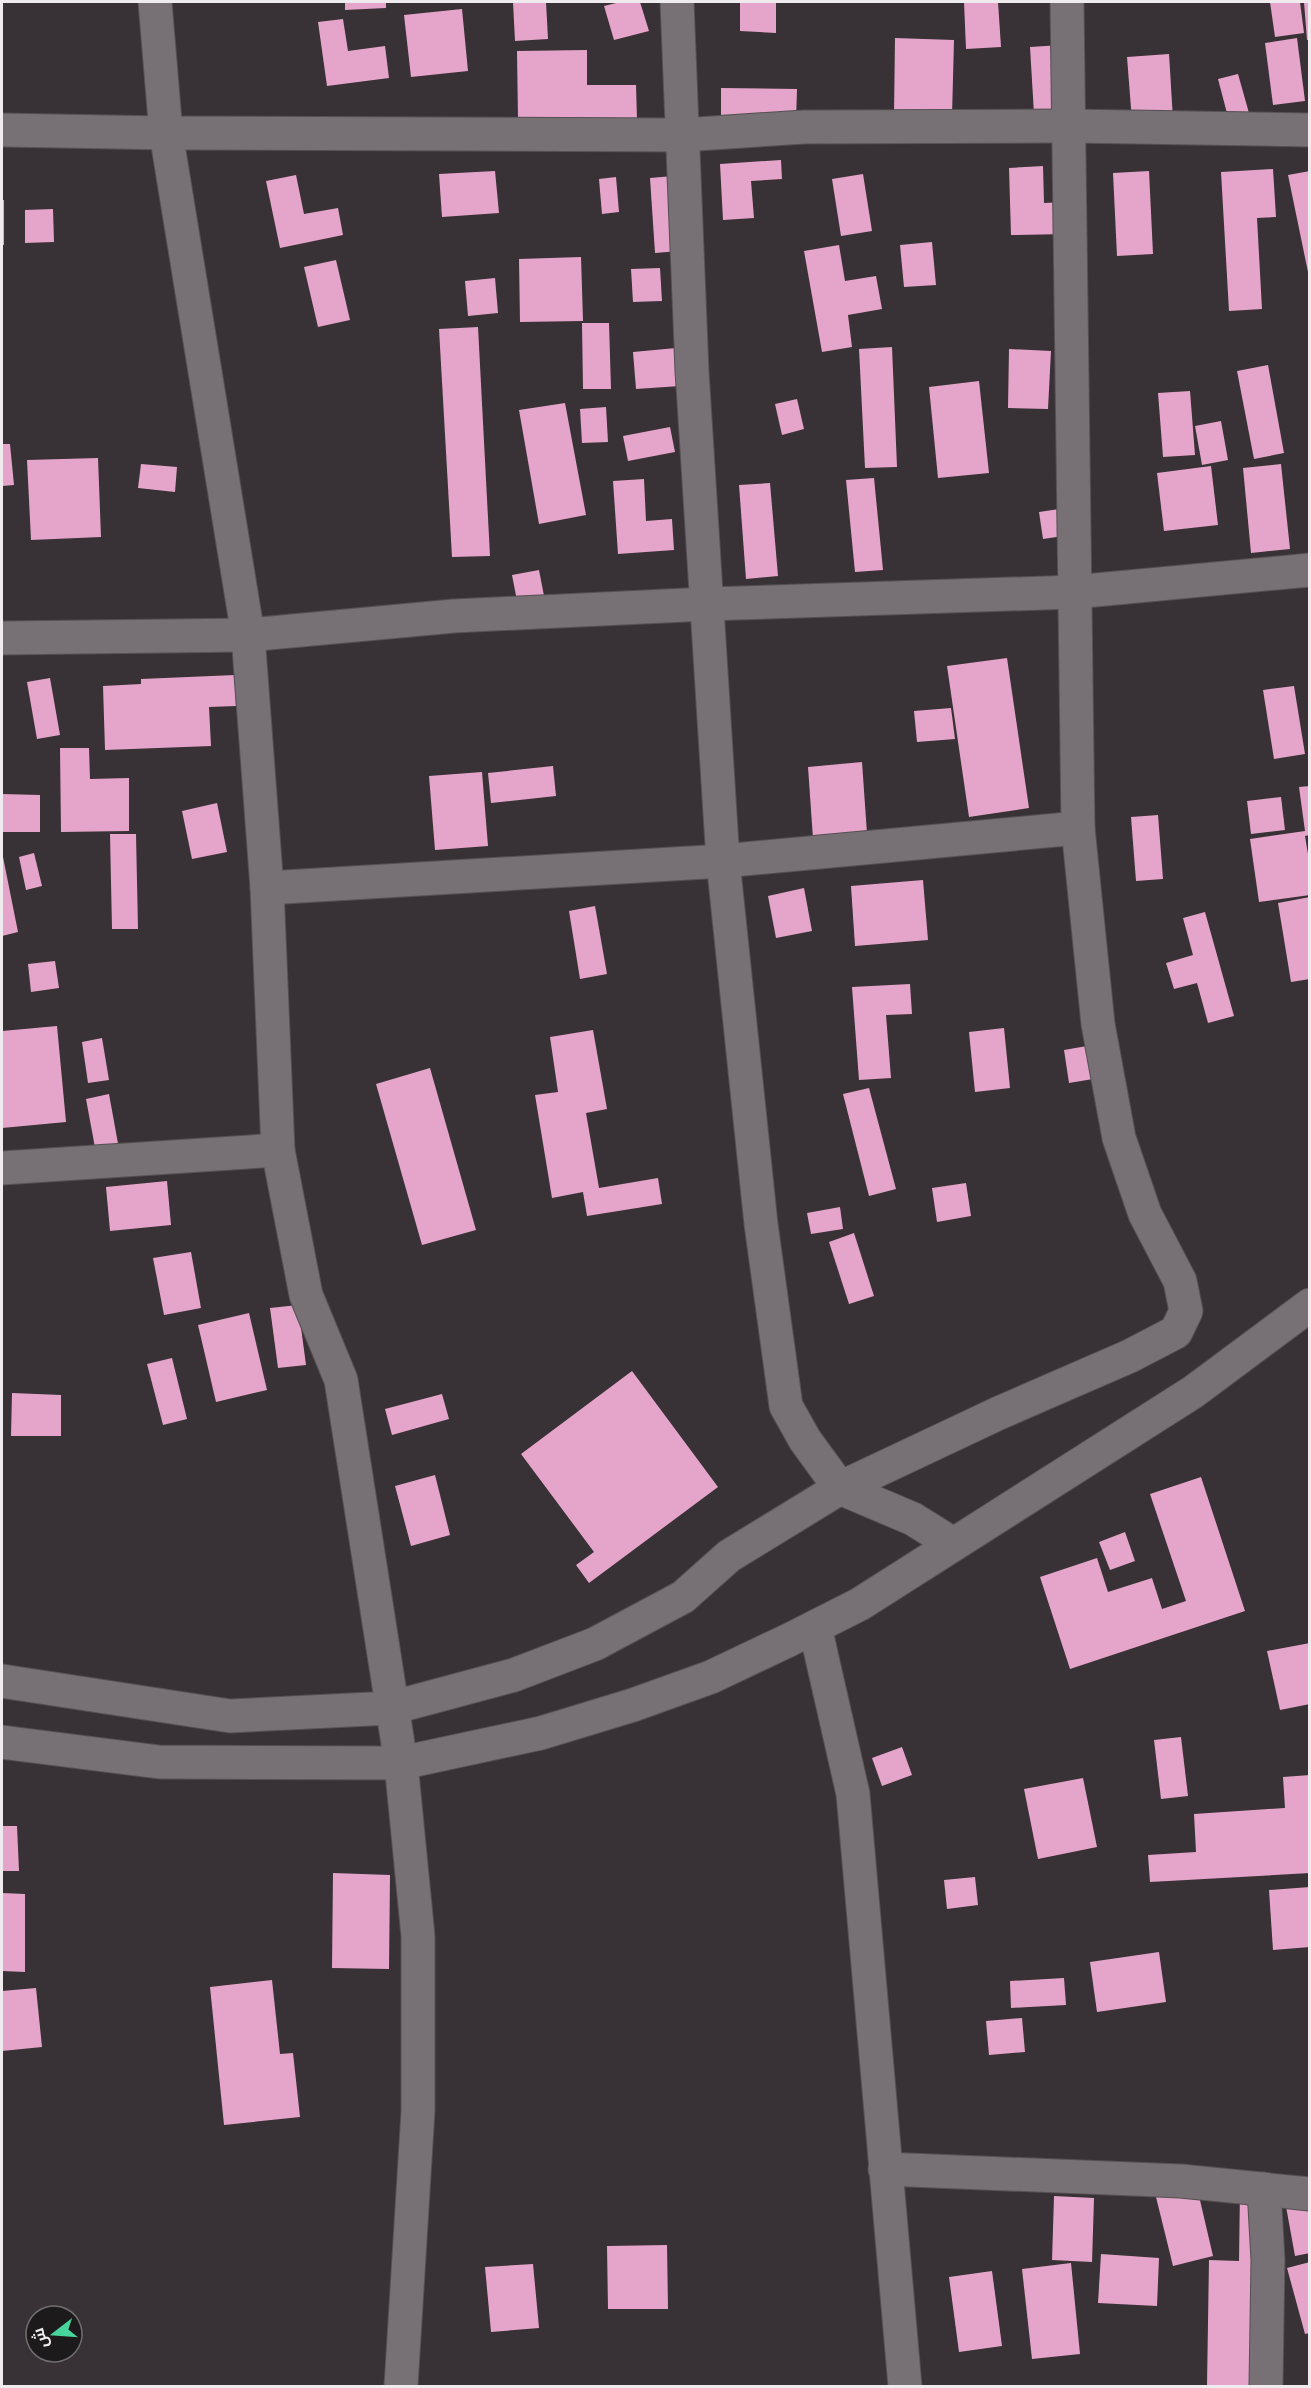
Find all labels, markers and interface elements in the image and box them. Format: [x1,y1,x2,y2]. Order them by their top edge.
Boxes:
north arrow [24,2304,84,2364]
text: ش [27,2326,52,2351]

